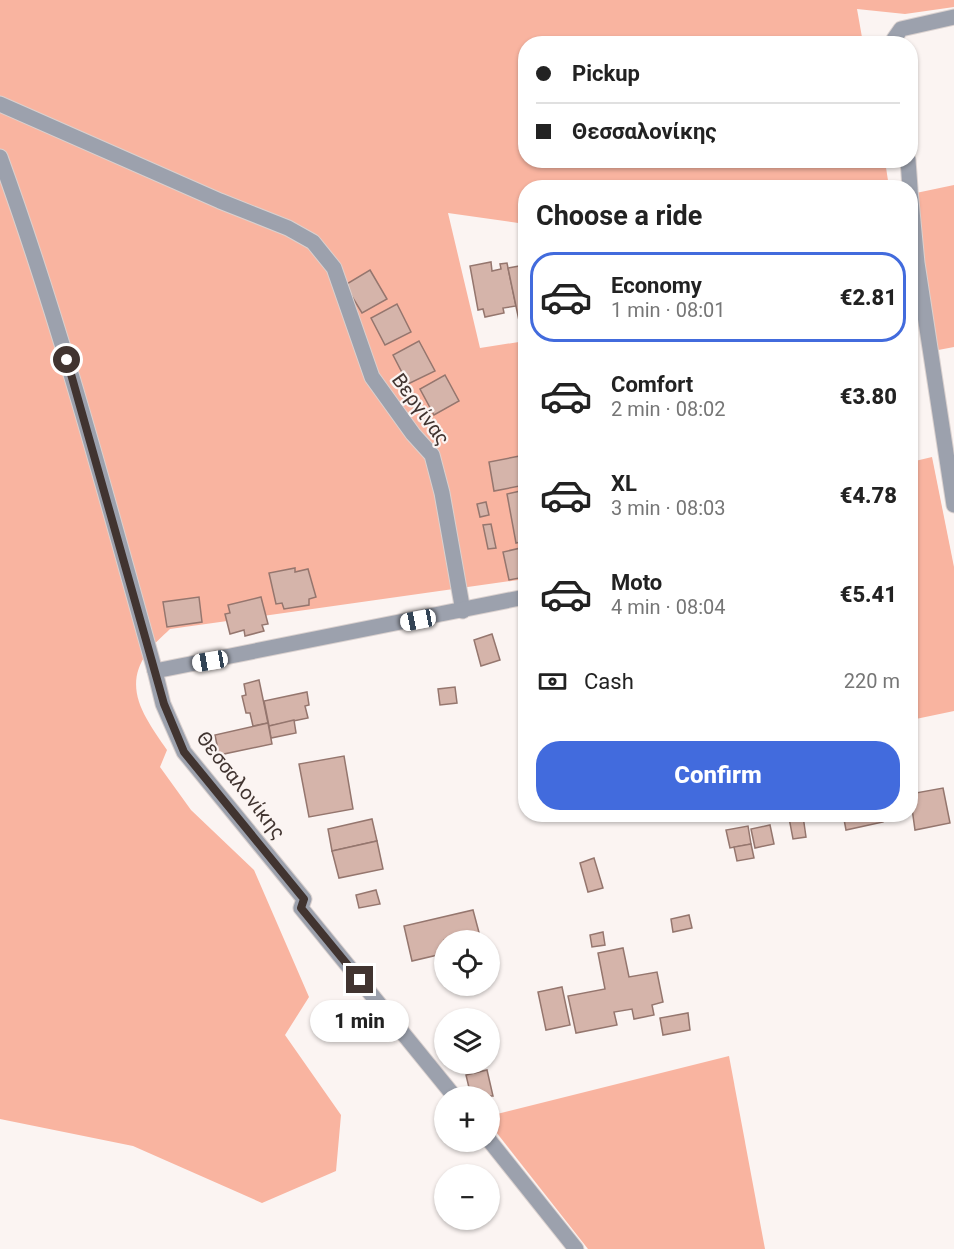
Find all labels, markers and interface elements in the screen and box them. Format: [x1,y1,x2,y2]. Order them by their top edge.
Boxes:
text: Pickup [572,61,640,86]
text: Θεσσαλονίκης [572,119,717,144]
text: Choose a ride [536,200,702,232]
icon: car [539,270,593,324]
text: Economy [611,273,702,298]
text: €2.81 [840,285,897,310]
text: 1 min · 08:01 [611,298,726,322]
route start [53,346,80,373]
street label: Βεργίνας [387,369,455,449]
icon: car [539,369,593,423]
text: Comfort [611,372,693,397]
text: €3.80 [840,384,897,409]
text: 2 min · 08:02 [611,397,726,421]
icon: car [539,468,593,522]
text: XL [611,471,637,496]
text: €4.78 [840,483,897,508]
text: 3 min · 08:03 [611,496,726,520]
icon: car [539,567,593,621]
text: Moto [611,570,662,595]
text: €5.41 [840,582,897,607]
text: 4 min · 08:04 [611,595,726,619]
car [399,608,437,632]
car [191,649,229,673]
icon: cash [536,665,569,698]
text: Cash [584,669,634,694]
text: 220 m [844,669,900,693]
street label: Θεσσαλονίκης [191,726,291,844]
button: Confirm [536,741,900,810]
map controls [434,930,500,1230]
button: locate [434,930,500,996]
route end [346,966,373,993]
callout: 1 min [310,1001,410,1043]
button: layers [434,1008,500,1074]
text: 1 min [334,1009,385,1033]
button: + [434,1086,500,1152]
button: − [434,1164,500,1230]

